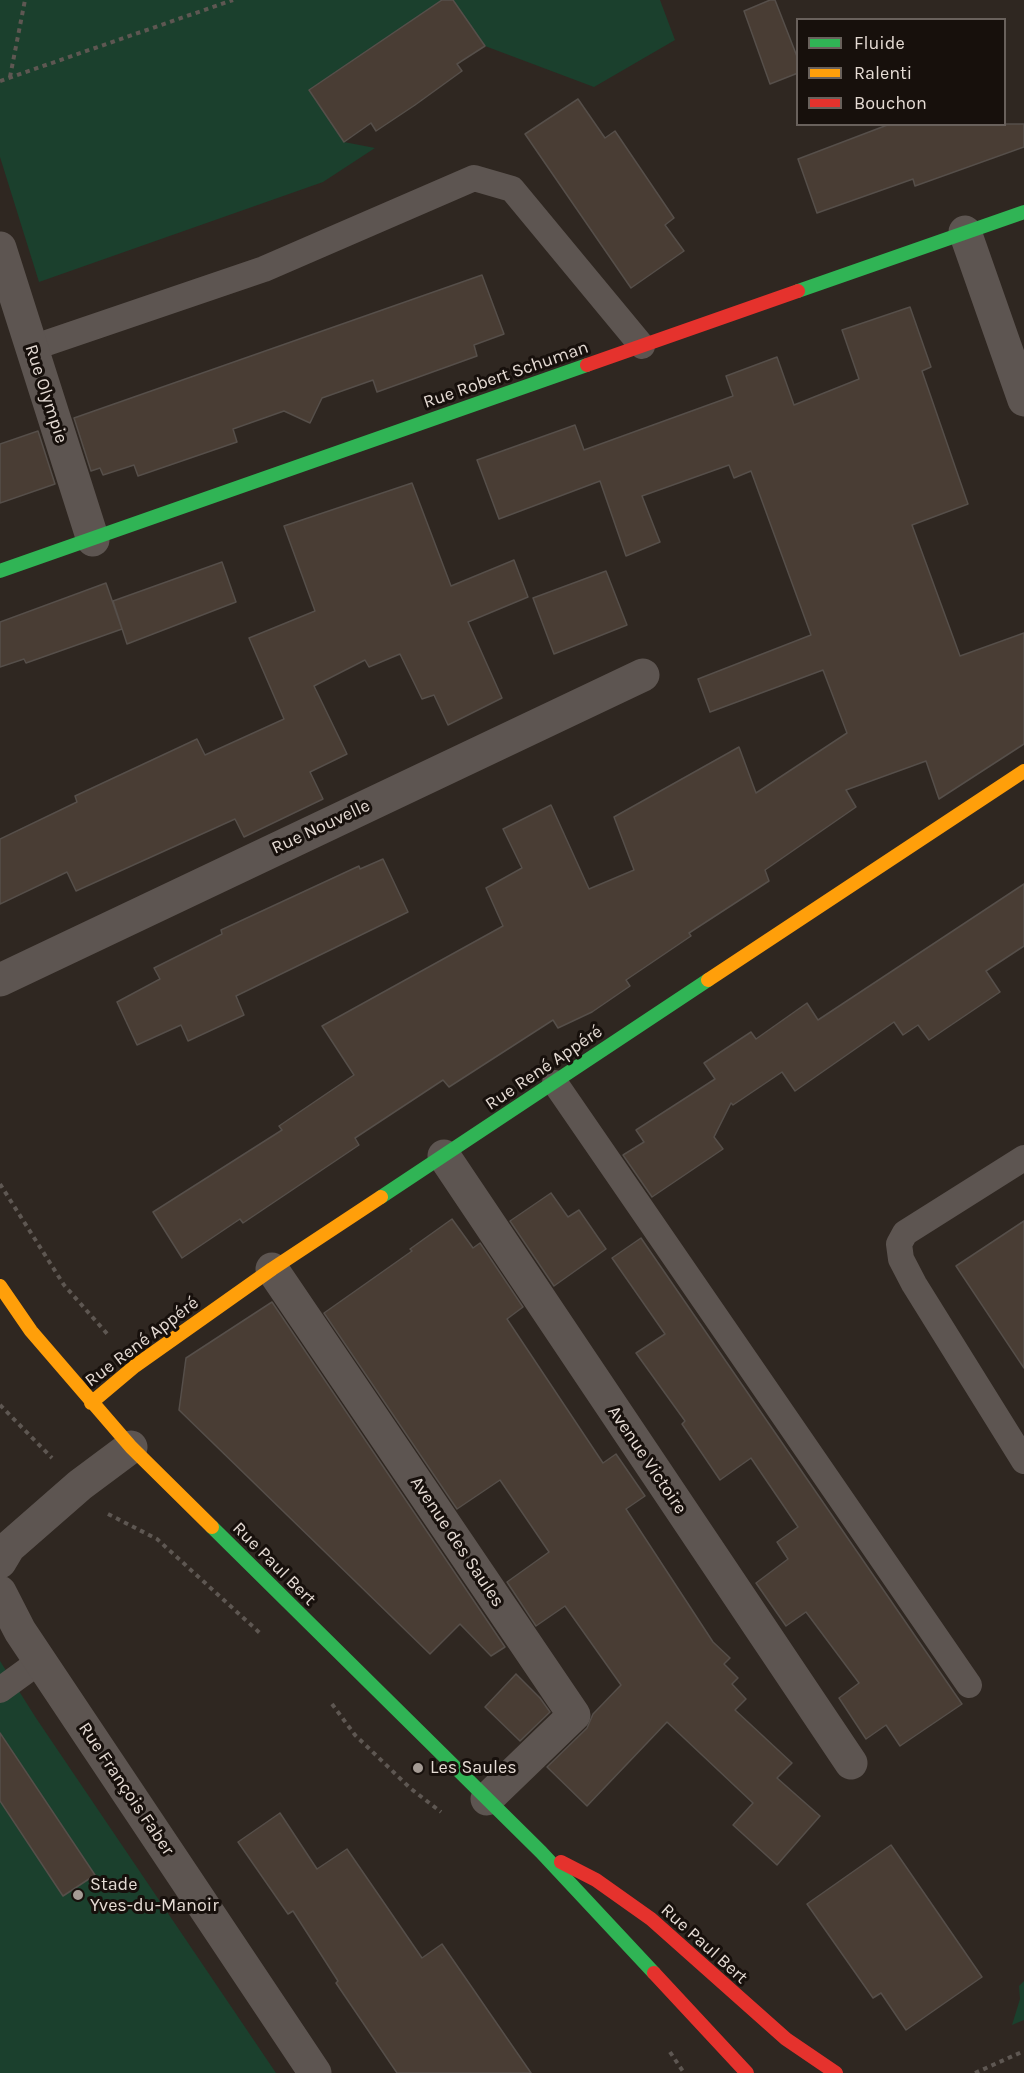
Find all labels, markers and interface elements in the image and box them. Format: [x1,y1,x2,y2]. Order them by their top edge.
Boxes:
legend [796,18,1006,126]
text: Fluide [854,32,905,54]
text: Ralenti [854,62,912,84]
text: Bouchon [854,92,927,114]
street label: Rue Robert Schuman [421,337,591,413]
street label: Rue Olympie [20,342,72,446]
street label: Rue Nouvelle [268,795,374,859]
street label: Rue René Appéré [481,1021,607,1115]
street label: Rue René Appéré [81,1292,203,1392]
street label: Avenue Victoire [603,1402,691,1518]
street label: Avenue des Saules [405,1473,509,1611]
street label: Rue Paul Bert [228,1518,320,1610]
street label: Rue François Faber [74,1718,178,1860]
place label: Les Saules [430,1757,517,1779]
marker: Les Saules [411,1761,425,1775]
place label: Stade Yves-du-Manoir [90,1874,219,1916]
marker: Stade Yves-du-Manoir [71,1888,85,1902]
street label: Rue Paul Bert [656,1899,752,1989]

